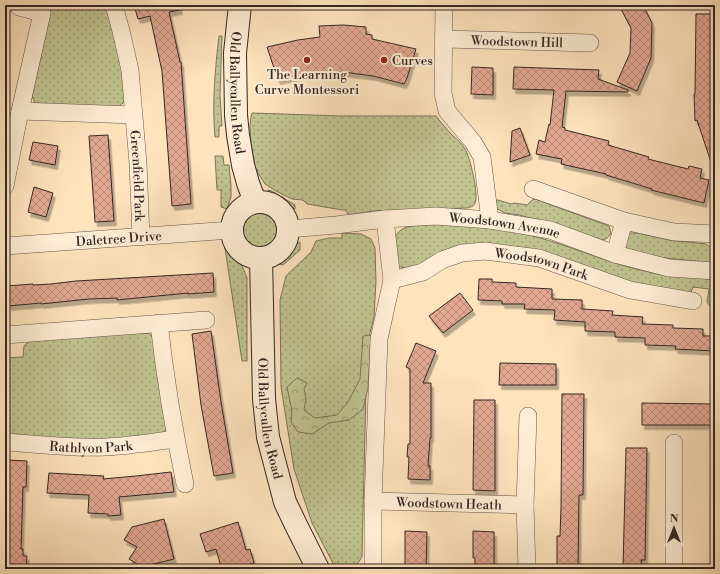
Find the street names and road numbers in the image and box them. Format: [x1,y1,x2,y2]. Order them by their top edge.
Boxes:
street label: Old Ballycullen Road [226,31,248,156]
street label: Woodstown Hill [470,33,563,51]
street label: Greenfield Park [126,129,147,223]
street label: Woodstown Avenue [447,210,563,242]
street label: Daletree Drive [75,228,163,250]
street label: Woodstown Park [493,245,592,284]
street label: Old Ballycullen Road [254,358,286,481]
street label: Rathlyon Park [49,438,134,456]
street label: Woodstown Heath [395,495,502,513]

